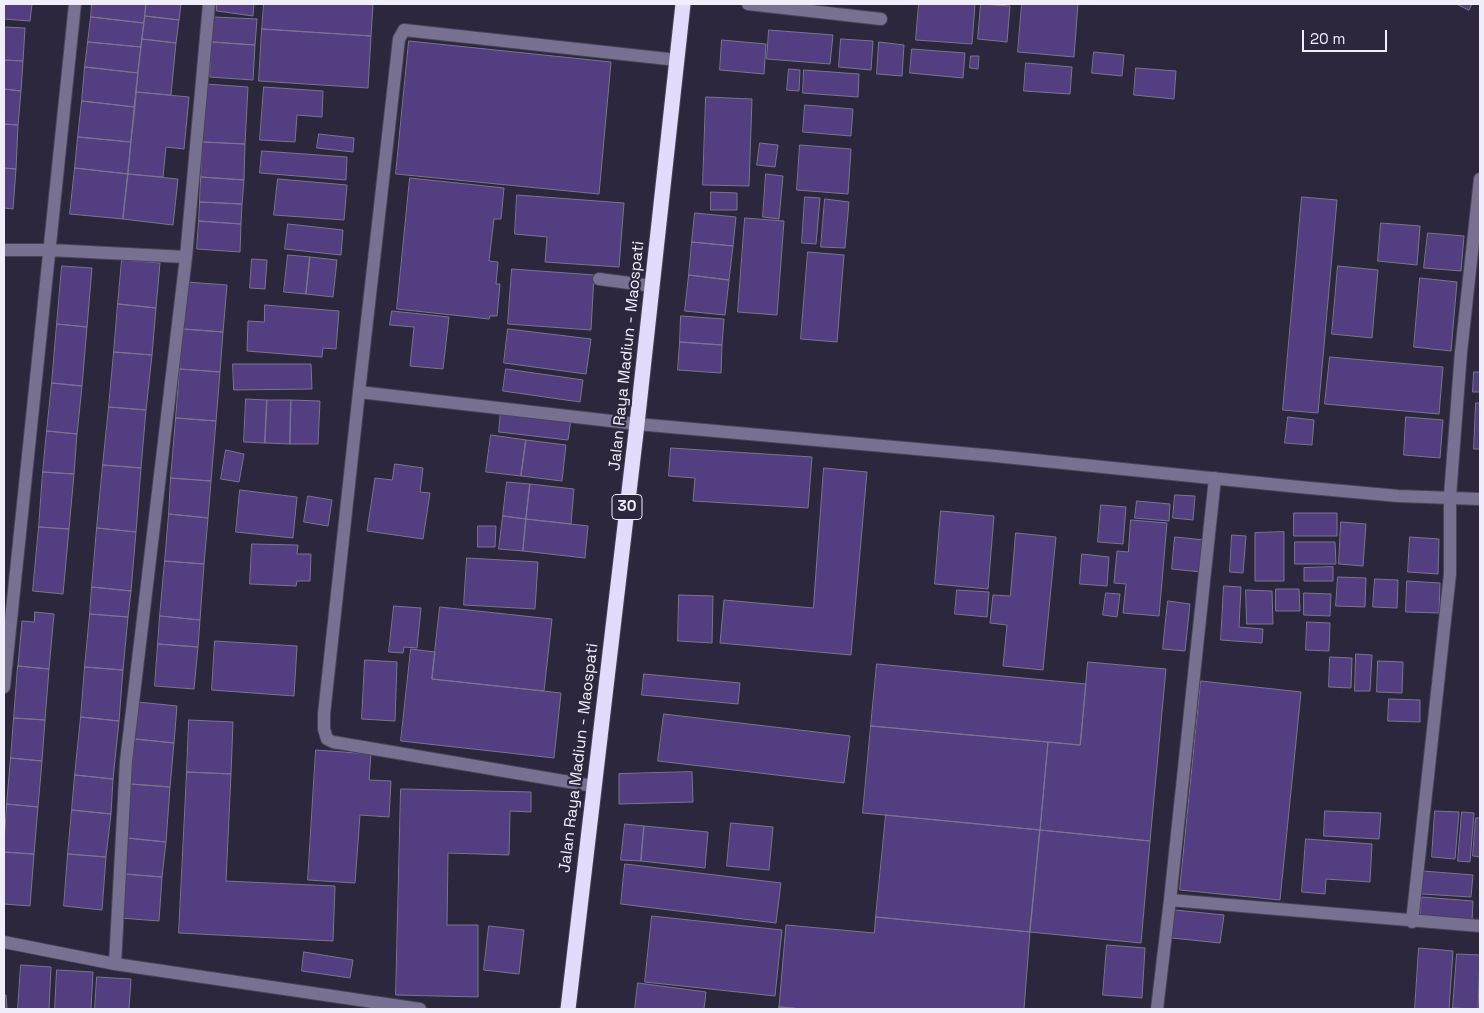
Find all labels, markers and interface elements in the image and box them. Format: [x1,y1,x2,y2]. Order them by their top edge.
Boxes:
scale bar [1304,20,1389,52]
text: 20 m [1310,29,1345,48]
street label: Jalan Raya Madiun - Maospati [605,240,649,472]
road number: 30 [612,494,642,520]
street label: Jalan Raya Madiun - Maospati [555,642,603,874]

